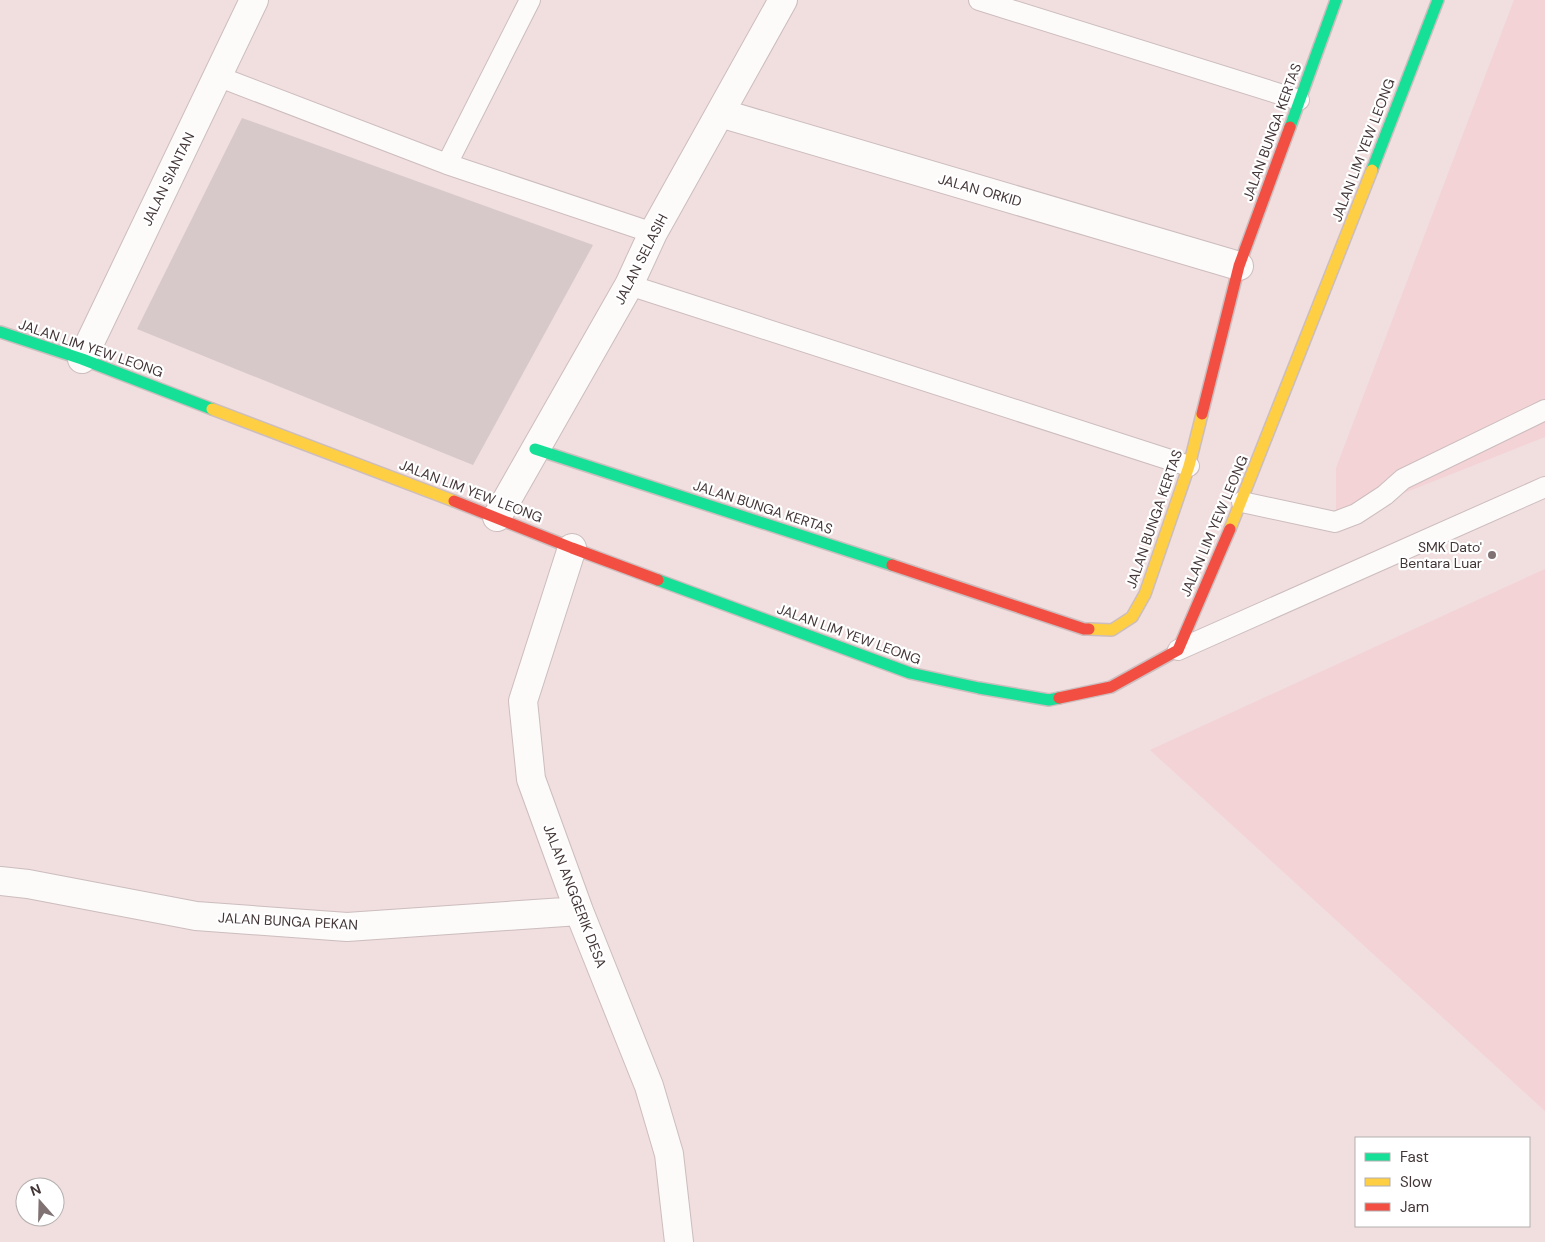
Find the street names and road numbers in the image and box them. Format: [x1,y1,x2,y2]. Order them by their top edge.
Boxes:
street label: JALAN BUNGA KERTAS [1239,61,1305,203]
street label: JALAN LIM YEW LEONG [1327,76,1399,224]
street label: JALAN SIANTAN [138,129,198,229]
street label: JALAN ORKID [936,169,1024,211]
street label: JALAN SELASIH [610,211,672,307]
street label: JALAN LIM YEW LEONG [16,315,166,381]
street label: JALAN BUNGA KERTAS [1122,447,1186,591]
street label: JALAN LIM YEW LEONG [1176,453,1252,599]
street label: JALAN LIM YEW LEONG [397,455,545,527]
street label: JALAN BUNGA KERTAS [691,476,835,538]
street label: JALAN LIM YEW LEONG [775,600,923,668]
street label: JALAN ANGGERIK DESA [539,822,611,970]
street label: JALAN BUNGA PEKAN [218,908,358,934]

